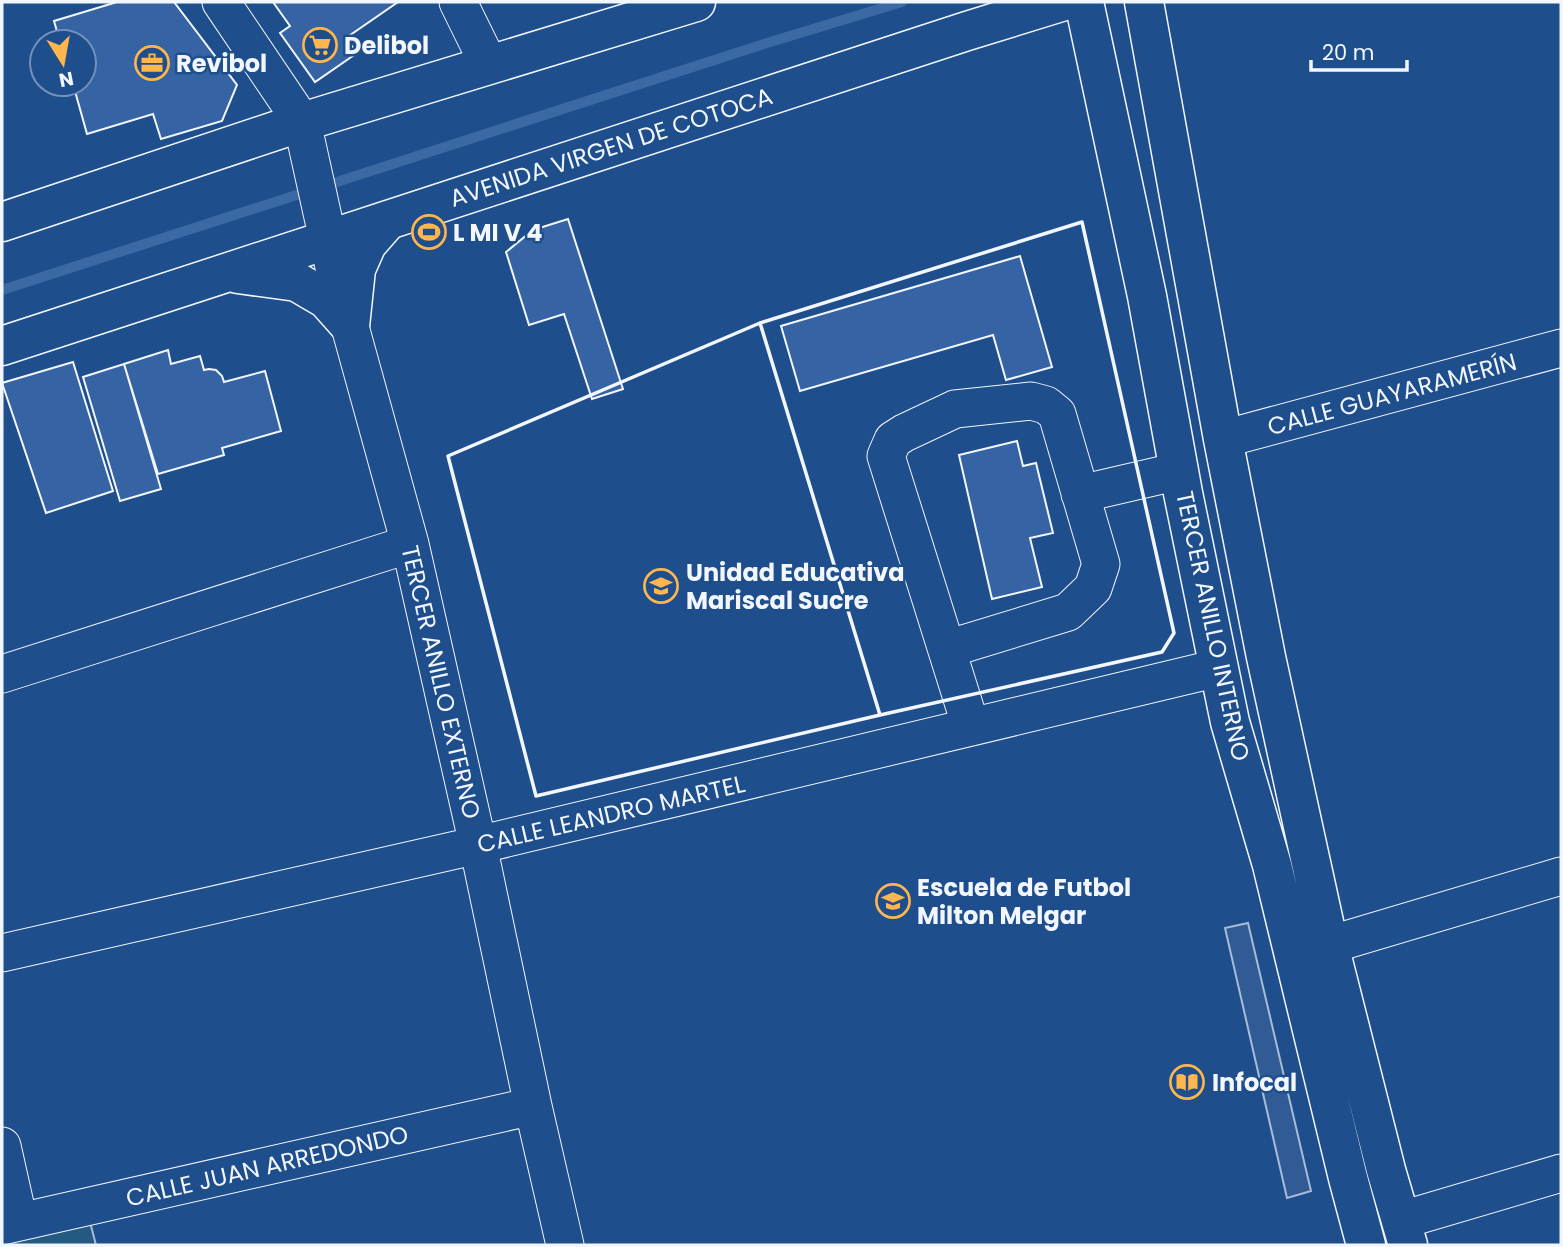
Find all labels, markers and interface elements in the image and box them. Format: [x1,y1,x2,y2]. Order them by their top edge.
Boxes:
supermarket icon: Delibol [301,26,339,64]
north arrow [28,28,98,98]
scale bar [1311,28,1407,72]
place label: Delibol [344,29,429,62]
text: 20 m [1322,38,1375,67]
office icon: Revibol [133,44,171,82]
place label: Revibol [176,47,267,80]
text: N [57,65,76,94]
street label: AVENIDA VIRGEN DE COTOCA [445,79,777,215]
sports icon: L MI V 4 [410,213,448,251]
place label: L MI V 4 [453,216,543,249]
street label: CALLE GUAYARAMERÍN [1264,345,1520,443]
street label: TERCER ANILLO INTERNO [1168,488,1258,764]
street label: TERCER ANILLO EXTERNO [393,542,489,822]
place label: Unidad Educativa Mariscal Sucre [686,556,905,617]
school or university icon: Unidad Educativa Mariscal Sucre [642,567,680,605]
street label: CALLE LEANDRO MARTEL [474,767,748,861]
place label: Escuela de Futbol Milton Melgar [917,871,1131,932]
school or university icon: Escuela de Futbol Milton Melgar [874,882,912,920]
library icon: Infocal [1168,1063,1206,1101]
place label: Infocal [1212,1066,1297,1099]
street label: CALLE JUAN ARREDONDO [123,1117,411,1215]

